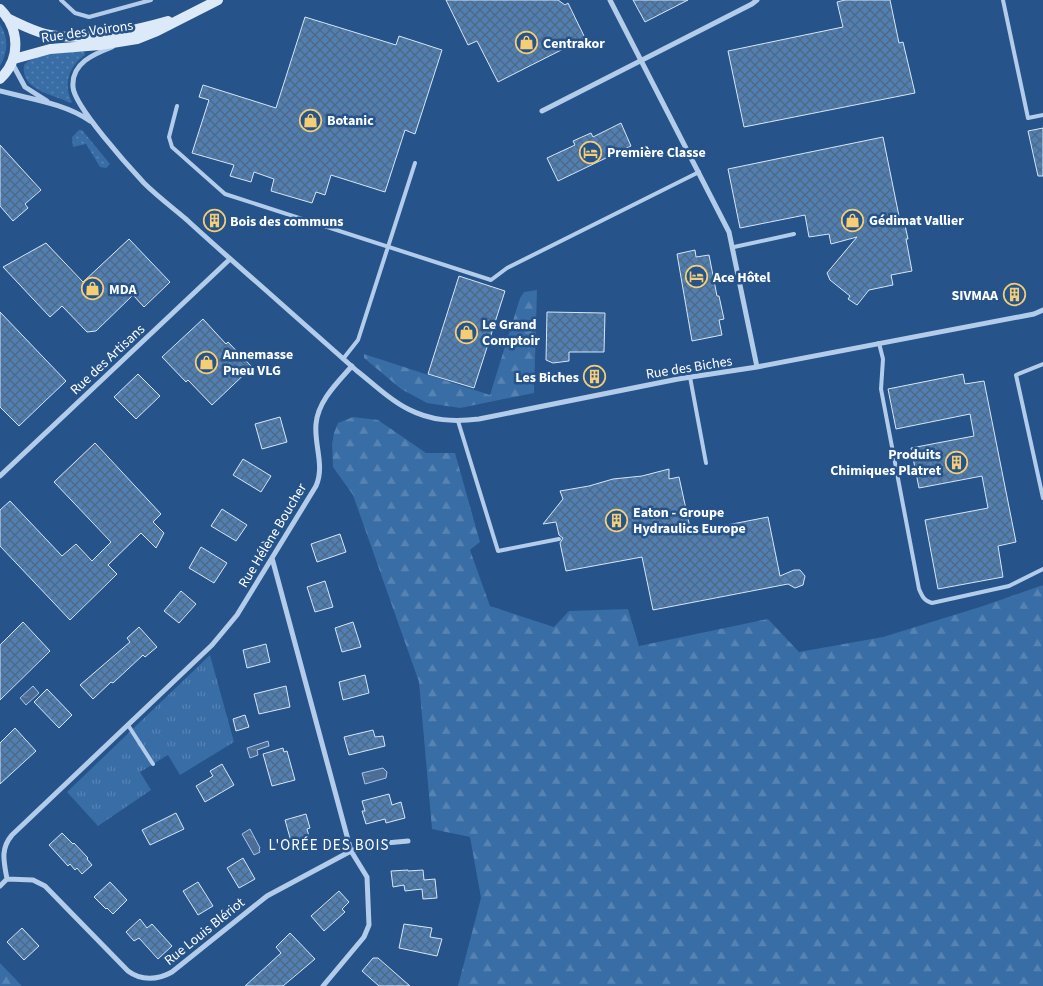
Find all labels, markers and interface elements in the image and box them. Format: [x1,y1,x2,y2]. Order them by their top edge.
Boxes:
street label: Rue des Voirons [40,16,134,48]
shop icon: Centrakor [515,31,539,55]
place label: Centrakor [543,34,605,54]
shop icon: Botanic [299,108,323,132]
place label: Botanic [327,111,374,131]
hotel icon: Première Classe [579,140,603,164]
place label: Première Classe [607,143,706,163]
shop icon: Gédimat Vallier [841,208,865,232]
building icon: Bois des communs [202,209,226,233]
place label: Gédimat Vallier [869,211,964,231]
place label: Bois des communs [230,212,343,232]
hotel icon: Ace Hôtel [685,265,709,289]
place label: Ace Hôtel [712,268,770,288]
shop icon: MDA [81,277,105,301]
place label: MDA [109,280,137,300]
building icon: SIVMAA [1002,283,1026,307]
place label: SIVMAA [952,286,999,306]
place label: Le Grand Comptoir [482,315,540,351]
street label: Rue des Artisans [66,320,150,400]
shop icon: Le Grand Comptoir [454,320,478,344]
place label: Annemasse Pneu VLG [222,345,293,381]
shop icon: Annemasse Pneu VLG [195,350,219,374]
street label: Rue des Biches [645,351,734,385]
building icon: Les Biches [583,365,607,389]
place label: Les Biches [515,368,579,388]
place label: Produits Chimiques Platret [830,445,942,481]
building icon: Produits Chimiques Platret [945,450,969,474]
street label: Rue Hélène Boucher [234,479,312,591]
place label: Eaton - Groupe Hydraulics Europe [633,503,746,539]
building icon: Eaton - Groupe Hydraulics Europe [605,508,629,532]
district label: L'ORÉE DES BOIS [269,835,389,856]
street label: Rue Louis Blériot [160,893,249,971]

